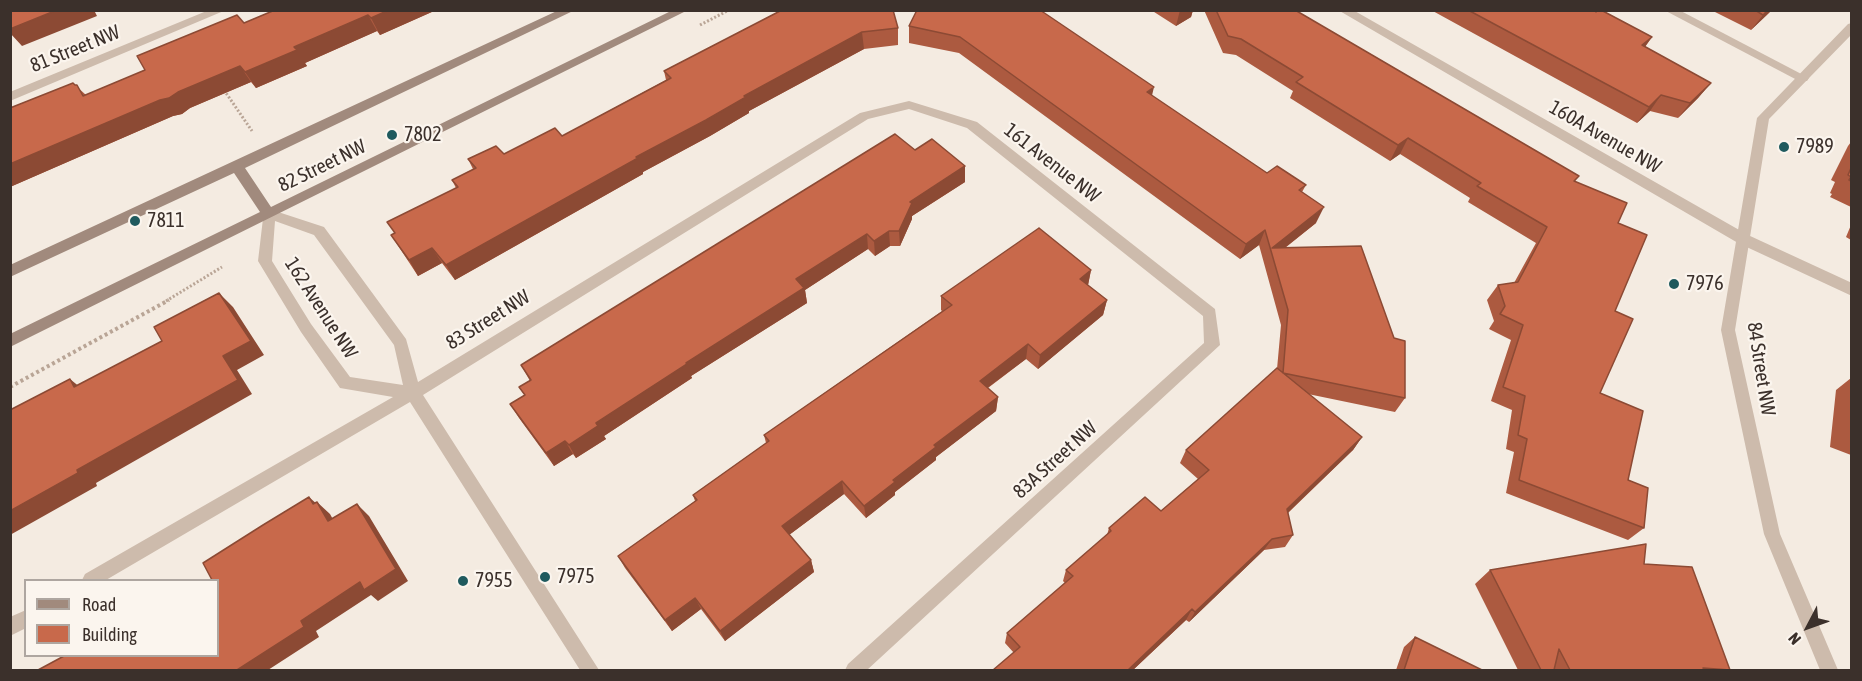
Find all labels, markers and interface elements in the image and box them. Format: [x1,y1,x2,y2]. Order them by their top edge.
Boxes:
street label: 81 Street NW [27,20,123,78]
street label: 160A Avenue NW [1545,95,1665,179]
street label: 161 Avenue NW [999,118,1105,208]
place label: 7802 [404,123,442,147]
marker: 7802 [385,128,399,142]
street label: 82 Street NW [274,135,370,197]
place label: 7989 [1796,135,1834,159]
marker: 7989 [1777,140,1791,154]
place label: 7811 [147,209,185,233]
marker: 7811 [128,214,142,228]
street label: 162 Avenue NW [280,253,362,363]
place label: 7976 [1686,272,1724,296]
marker: 7976 [1667,277,1681,291]
street label: 83 Street NW [442,285,534,355]
street label: 84 Street NW [1742,320,1780,418]
street label: 83A Street NW [1008,416,1102,504]
place label: 7975 [557,565,595,589]
place label: 7955 [475,569,513,593]
marker: 7975 [538,570,552,584]
marker: 7955 [456,574,470,588]
legend [24,579,219,657]
text: Road [82,594,116,615]
north arrow [1778,597,1838,657]
text: Building [82,624,137,645]
text: N [1785,629,1804,648]

